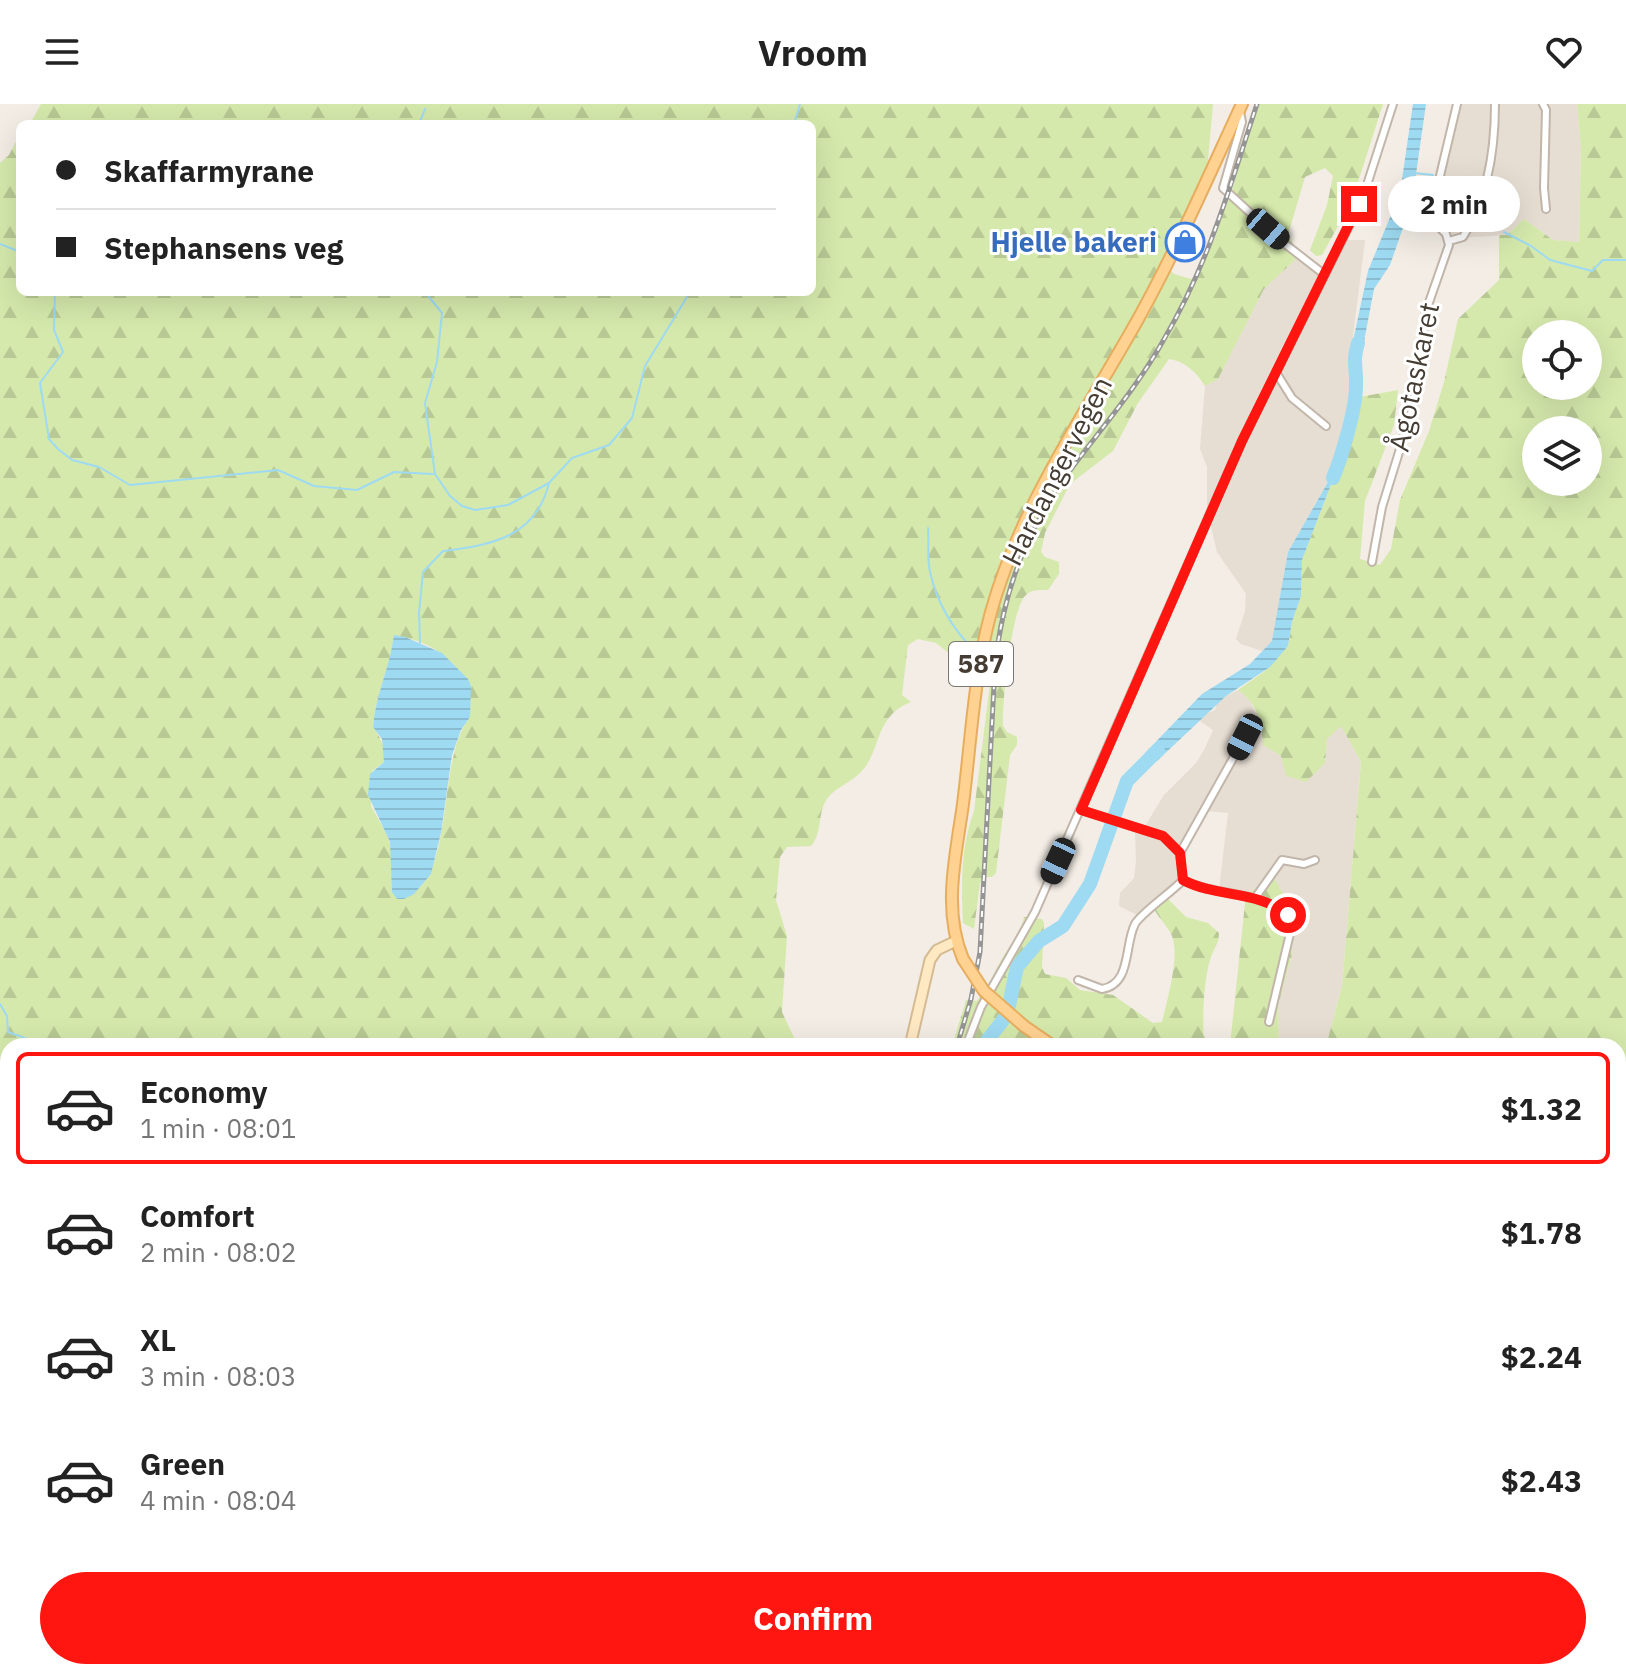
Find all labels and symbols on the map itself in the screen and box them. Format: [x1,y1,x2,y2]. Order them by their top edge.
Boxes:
callout: 2 min [1387,176,1519,232]
route end [1341,186,1377,222]
car [1242,204,1294,254]
shop icon: Hjelle bakeri [1164,221,1206,263]
place label: Hjelle bakeri [990,223,1157,260]
street label: Ågotaskaret [1380,299,1447,455]
street label: Hardangervegen [993,370,1120,572]
road number: 587 [949,642,1013,686]
car [1223,710,1267,764]
car [1037,834,1079,888]
route start [1270,897,1306,933]

